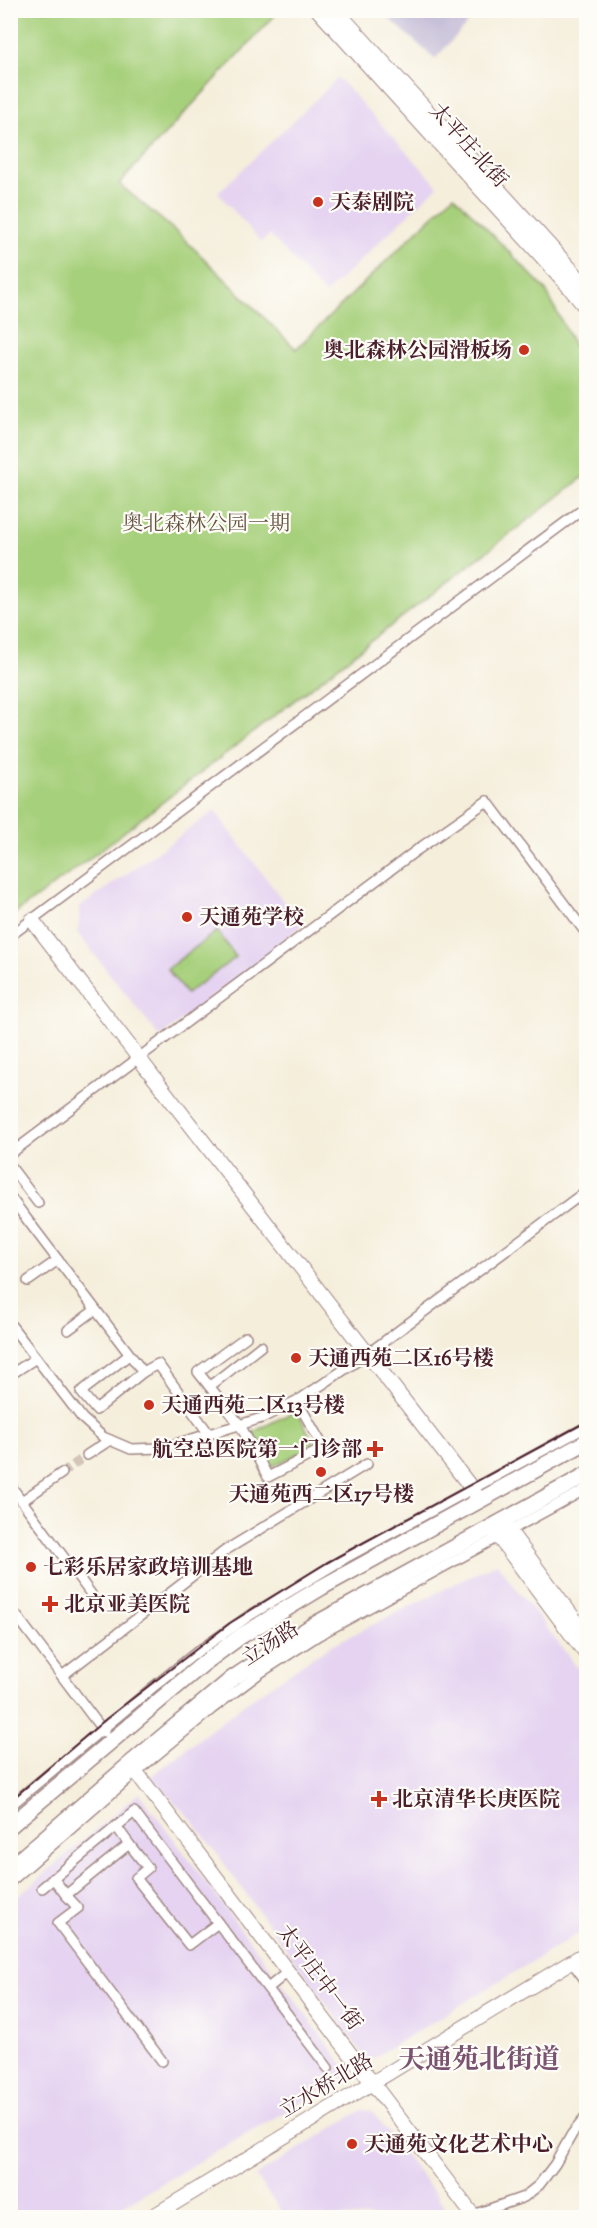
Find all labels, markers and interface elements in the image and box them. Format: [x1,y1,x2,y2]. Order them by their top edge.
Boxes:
street label: 太平庄北街 [421,97,514,195]
place label: 天泰剧院 [330,189,414,219]
marker: 天泰剧院 [311,195,325,209]
place label: 奥北森林公园滑板场 [323,337,512,367]
marker: 奥北森林公园滑板场 [517,343,531,357]
park label: 奥北森林公园一期 [122,510,290,540]
place label: 天通苑学校 [199,904,304,934]
marker: 天通苑学校 [180,910,194,924]
place label: 天通西苑二区16号楼 [308,1345,494,1375]
marker: 天通西苑二区16号楼 [289,1351,303,1365]
place label: 天通西苑二区13号楼 [161,1392,345,1422]
marker: 天通西苑二区13号楼 [142,1398,156,1412]
place label: 航空总医院第一门诊部 [152,1436,362,1466]
marker: 航空总医院第一门诊部 [366,1440,384,1458]
marker: 天通苑西二区17号楼 [314,1465,328,1479]
place label: 天通苑西二区17号楼 [228,1481,414,1511]
place label: 七彩乐居家政培训基地 [43,1554,253,1584]
marker: 七彩乐居家政培训基地 [24,1560,38,1574]
place label: 北京亚美医院 [64,1591,190,1621]
marker: 北京亚美医院 [41,1595,59,1613]
street label: 立汤路 [237,1615,306,1674]
place label: 北京清华长庚医院 [392,1786,560,1816]
marker: 北京清华长庚医院 [370,1790,388,1808]
street label: 太平庄中一街 [269,1919,368,2038]
district label: 天通苑北街道 [398,2042,560,2081]
street label: 立水桥北路 [274,2047,380,2127]
place label: 天通苑文化艺术中心 [364,2131,553,2161]
marker: 天通苑文化艺术中心 [345,2137,359,2151]

